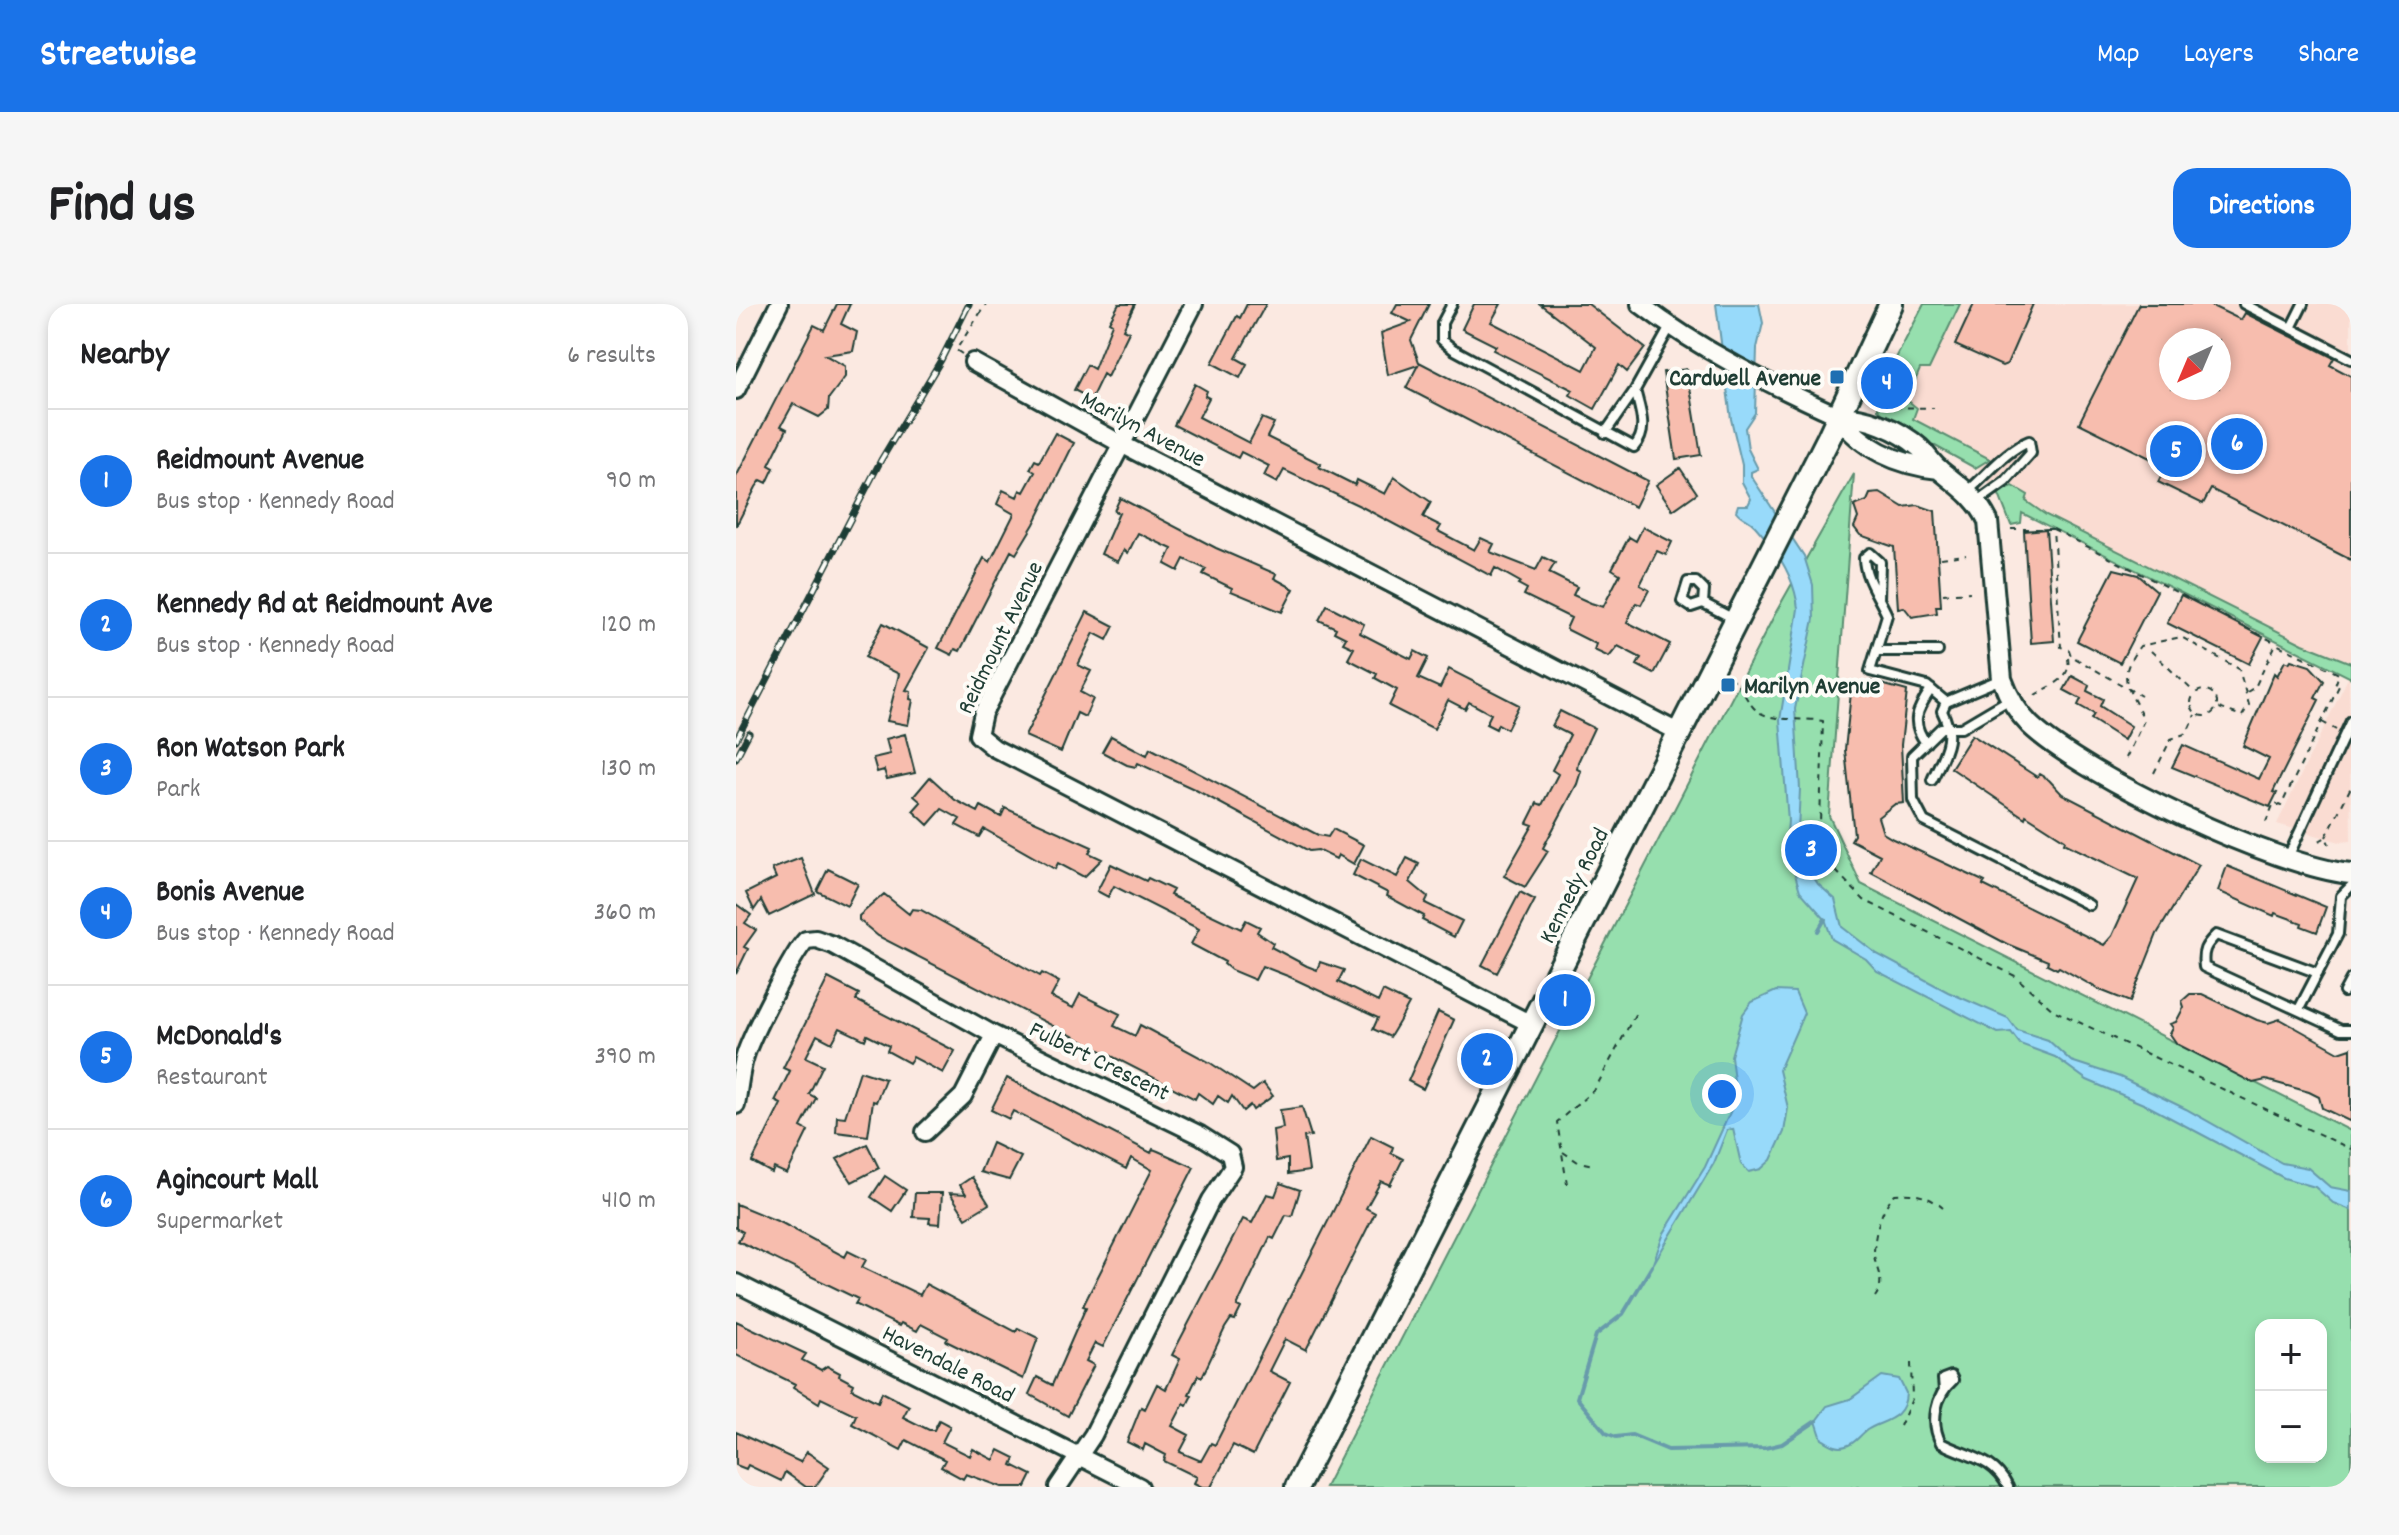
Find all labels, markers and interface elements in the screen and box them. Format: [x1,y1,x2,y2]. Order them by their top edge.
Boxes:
text: Streetwise [40,29,197,84]
text: Map [2097,36,2140,76]
text: Layers [2184,36,2254,76]
text: Share [2298,36,2359,76]
text: Find us [48,168,196,248]
button: Directions [2173,168,2351,248]
north arrow [2159,328,2231,400]
text: Nearby [80,332,169,381]
text: 6 results [567,338,656,375]
pin: 4 [1861,353,1913,413]
place label: Cardwell Avenue [1669,363,1821,397]
marker: Cardwell Avenue [1828,368,1846,386]
street label: Marilyn Avenue [1074,384,1211,478]
pin: 6 [2211,414,2263,474]
pin: 5 [2150,421,2202,481]
text: Reidmount Avenue [156,441,364,484]
text: 1 [103,463,109,500]
text: 90 m [606,463,656,500]
text: Bus stop · Kennedy Road [156,484,395,521]
street label: Reidmount Avenue [950,556,1053,721]
text: Kennedy Rd at Reidmount Ave [156,585,493,628]
text: 2 [100,607,112,644]
text: 120 m [601,607,656,644]
text: Bus stop · Kennedy Road [156,628,395,665]
place label: Marilyn Avenue [1744,671,1881,705]
marker: Marilyn Avenue [1719,676,1737,694]
text: Ron Watson Park [156,729,345,772]
text: 3 [100,751,112,788]
text: 130 m [601,751,656,788]
text: Park [156,772,200,809]
pin: 3 [1785,820,1837,880]
street label: Kennedy Road [1532,823,1619,950]
text: Bonis Avenue [156,873,305,916]
text: 4 [101,895,111,932]
text: 360 m [594,895,656,932]
text: Bus stop · Kennedy Road [156,916,395,953]
pin: 1 [1539,970,1591,1030]
street label: Fulbert Crescent [1023,1014,1175,1111]
text: McDonald's [156,1017,282,1060]
pin: 2 [1461,1029,1513,1089]
text: 5 [100,1039,112,1076]
text: 390 m [595,1039,656,1076]
text: Restaurant [156,1060,268,1097]
your location [1702,1074,1742,1114]
text: Agincourt Mall [156,1161,318,1204]
text: 6 [100,1183,112,1220]
text: 410 m [602,1183,656,1220]
text: Supermarket [156,1204,283,1241]
street label: Havendale Road [876,1318,1020,1414]
map controls [2255,1319,2327,1463]
button: + [2255,1319,2327,1391]
button: − [2255,1391,2327,1463]

